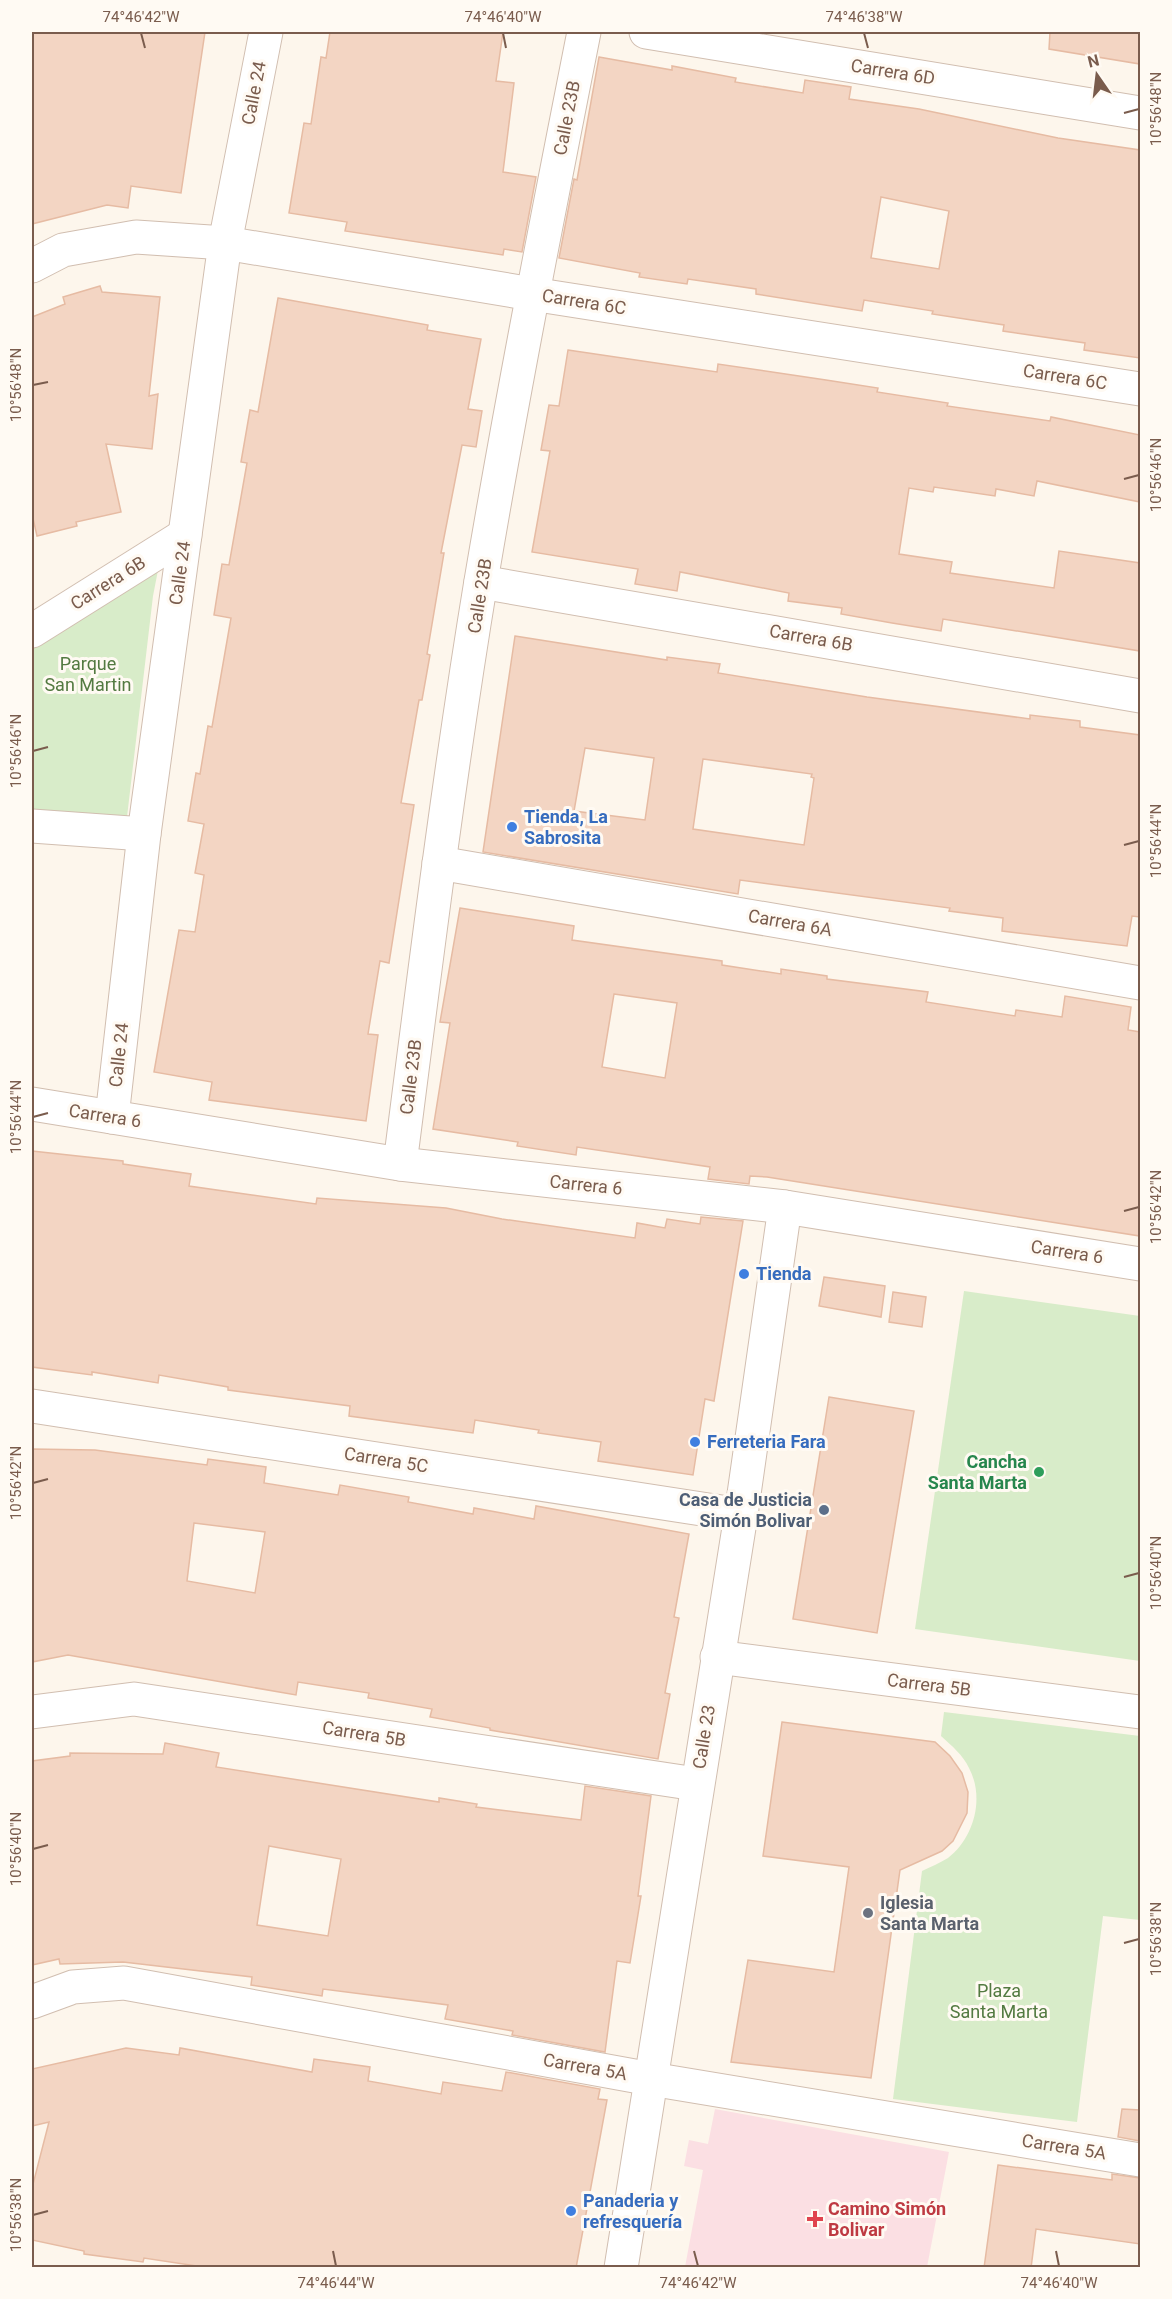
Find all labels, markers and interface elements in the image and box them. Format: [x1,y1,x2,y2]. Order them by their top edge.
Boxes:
text: 74°46'42"W [103,8,179,26]
text: 74°46'40"W [465,8,541,26]
text: 74°46'38"W [826,8,902,26]
north arrow [1067,45,1127,105]
text: N [1086,50,1101,72]
street label: Carrera 6D [849,54,937,89]
street label: Calle 24 [237,59,270,127]
text: 10°56'48"N [1147,72,1165,146]
street label: Calle 23B [549,79,584,157]
street label: Carrera 6C [540,284,628,319]
text: 10°56'48"N [7,348,25,422]
street label: Carrera 6C [1021,359,1109,394]
text: 10°56'46"N [1147,438,1165,512]
street label: Calle 24 [165,540,194,606]
street label: Carrera 6B [66,551,149,614]
street label: Calle 23B [463,557,496,635]
street label: Carrera 6B [768,620,854,655]
park label: Parque San Martin [44,653,132,695]
text: 10°56'46"N [7,714,25,788]
text: 10°56'44"N [1147,804,1165,878]
place label: Tienda, La Sabrosita [524,806,608,848]
marker: Tienda, La Sabrosita [505,820,519,834]
street label: Carrera 6A [746,905,834,940]
street label: Calle 24 [105,1022,132,1088]
street label: Calle 23B [395,1038,426,1116]
text: 10°56'44"N [7,1080,25,1154]
street label: Carrera 6 [67,1099,143,1132]
street label: Carrera 6 [549,1170,624,1199]
text: 10°56'42"N [1147,1170,1165,1244]
street label: Carrera 6 [1029,1235,1105,1268]
place label: Tienda [756,1263,812,1284]
marker: Tienda [737,1267,751,1281]
place label: Ferreteria Fara [707,1431,826,1452]
marker: Ferreteria Fara [688,1435,702,1449]
street label: Carrera 5C [342,1442,430,1477]
text: 10°56'42"N [7,1446,25,1520]
place label: Cancha Santa Marta [928,1451,1027,1493]
marker: Cancha Santa Marta [1032,1465,1046,1479]
place label: Casa de Justicia Simón Bolivar [679,1489,812,1531]
marker: Casa de Justicia Simón Bolivar [817,1503,831,1517]
text: 10°56'40"N [1147,1536,1165,1610]
street label: Carrera 5B [886,1669,972,1700]
street label: Calle 23 [688,1703,719,1770]
street label: Carrera 5B [321,1717,407,1750]
text: 10°56'40"N [7,1812,25,1886]
place label: Iglesia Santa Marta [880,1892,980,1934]
text: 10°56'38"N [1147,1902,1165,1976]
marker: Iglesia Santa Marta [861,1906,875,1920]
park label: Plaza Santa Marta [950,1980,1048,2022]
street label: Carrera 5A [541,2049,629,2084]
street label: Carrera 5A [1020,2129,1108,2164]
text: 10°56'38"N [7,2178,25,2252]
place label: Panaderia y refresquería [583,2190,682,2232]
place label: Camino Simón Bolivar [828,2198,946,2240]
marker: Panaderia y refresquería [564,2204,578,2218]
marker: Camino Simón Bolivar [806,2210,824,2228]
text: 74°46'44"W [298,2274,374,2292]
text: 74°46'42"W [660,2274,736,2292]
text: 74°46'40"W [1021,2274,1097,2292]

